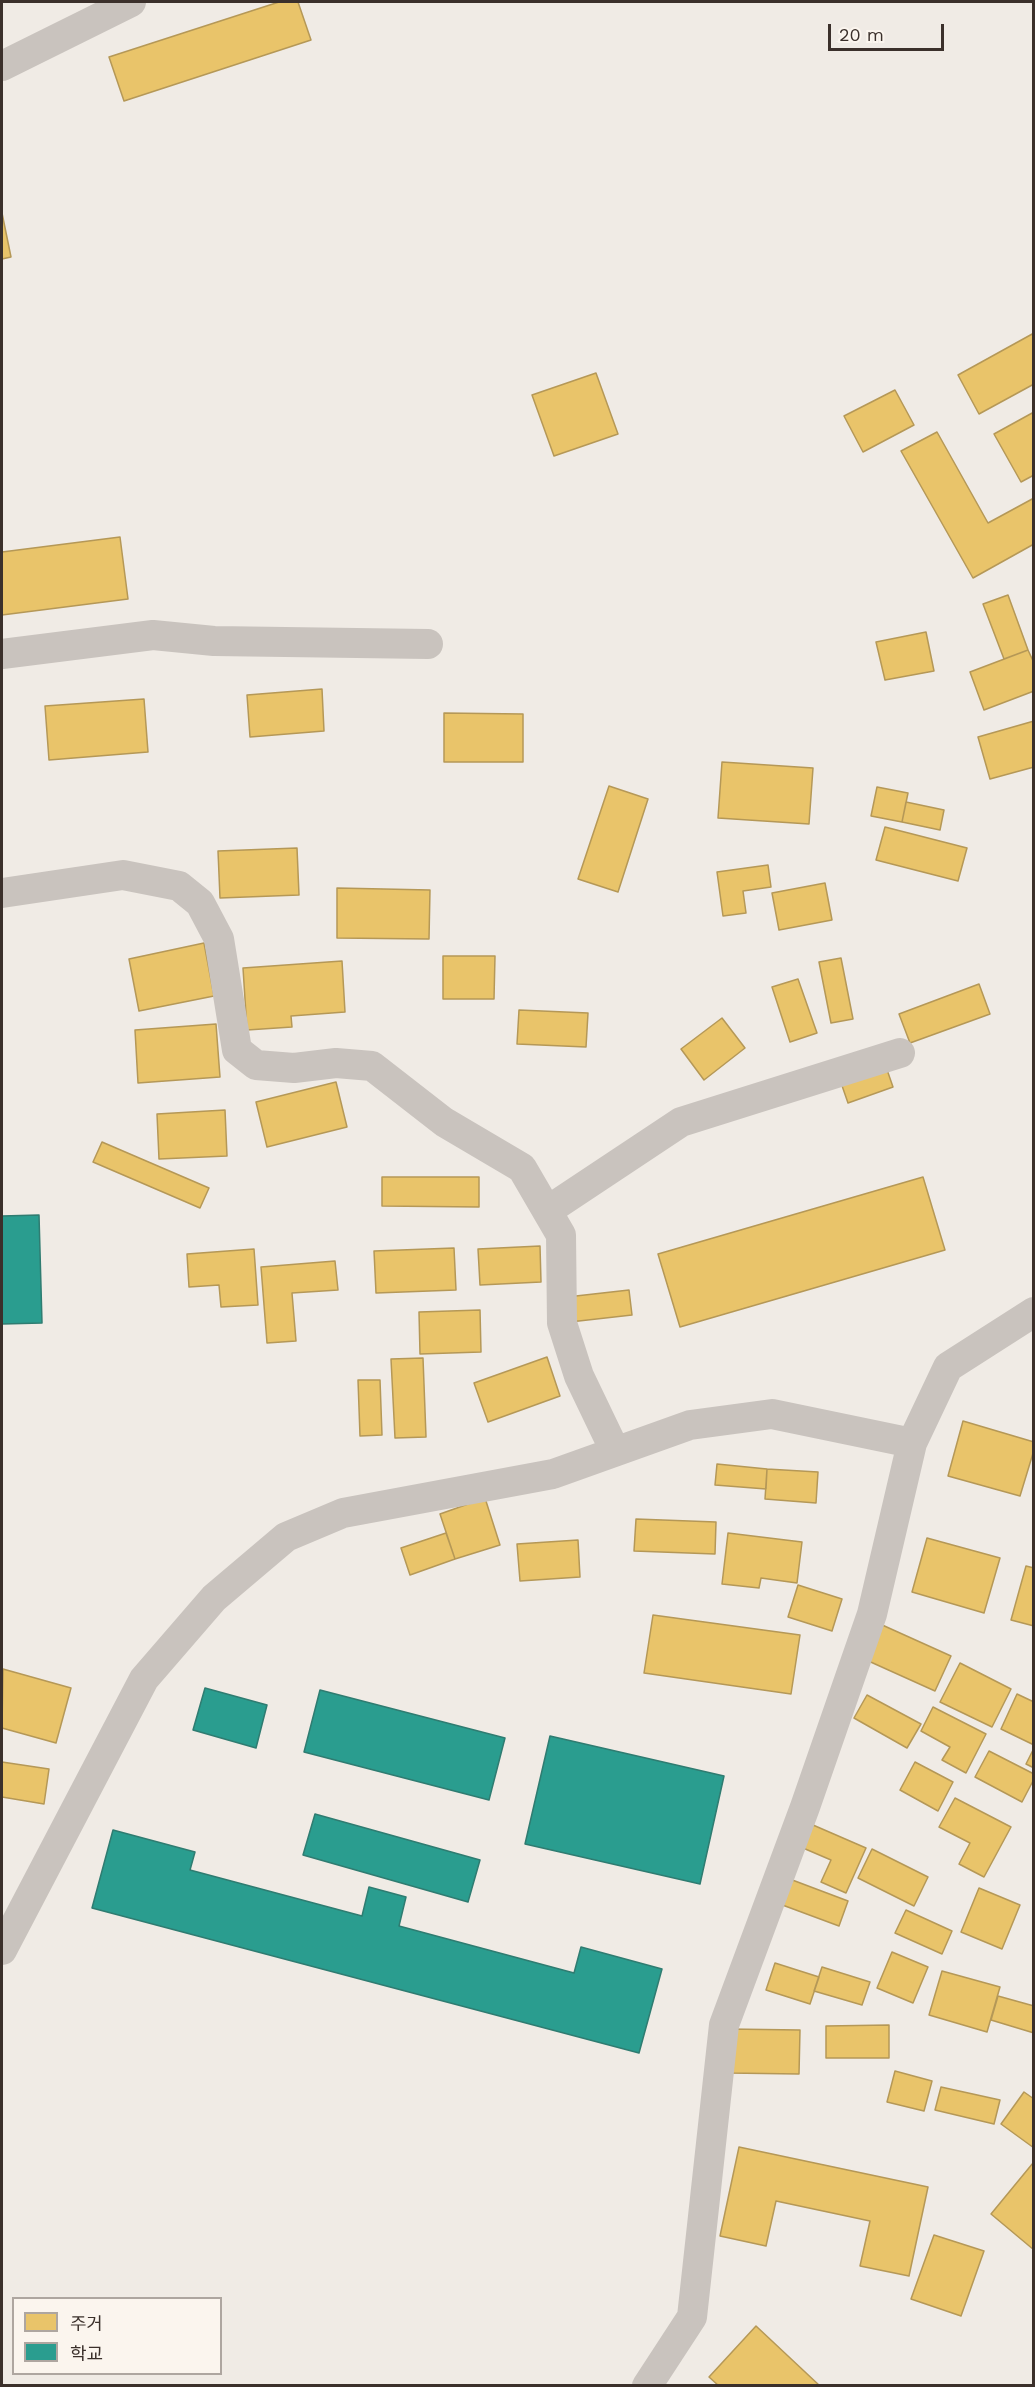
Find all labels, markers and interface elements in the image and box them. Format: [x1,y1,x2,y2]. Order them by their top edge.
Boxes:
scale bar [831,12,946,50]
text: 20 m [839,24,884,45]
legend [12,2297,222,2375]
text: 주거 [70,2313,103,2334]
text: 학교 [70,2343,103,2364]

